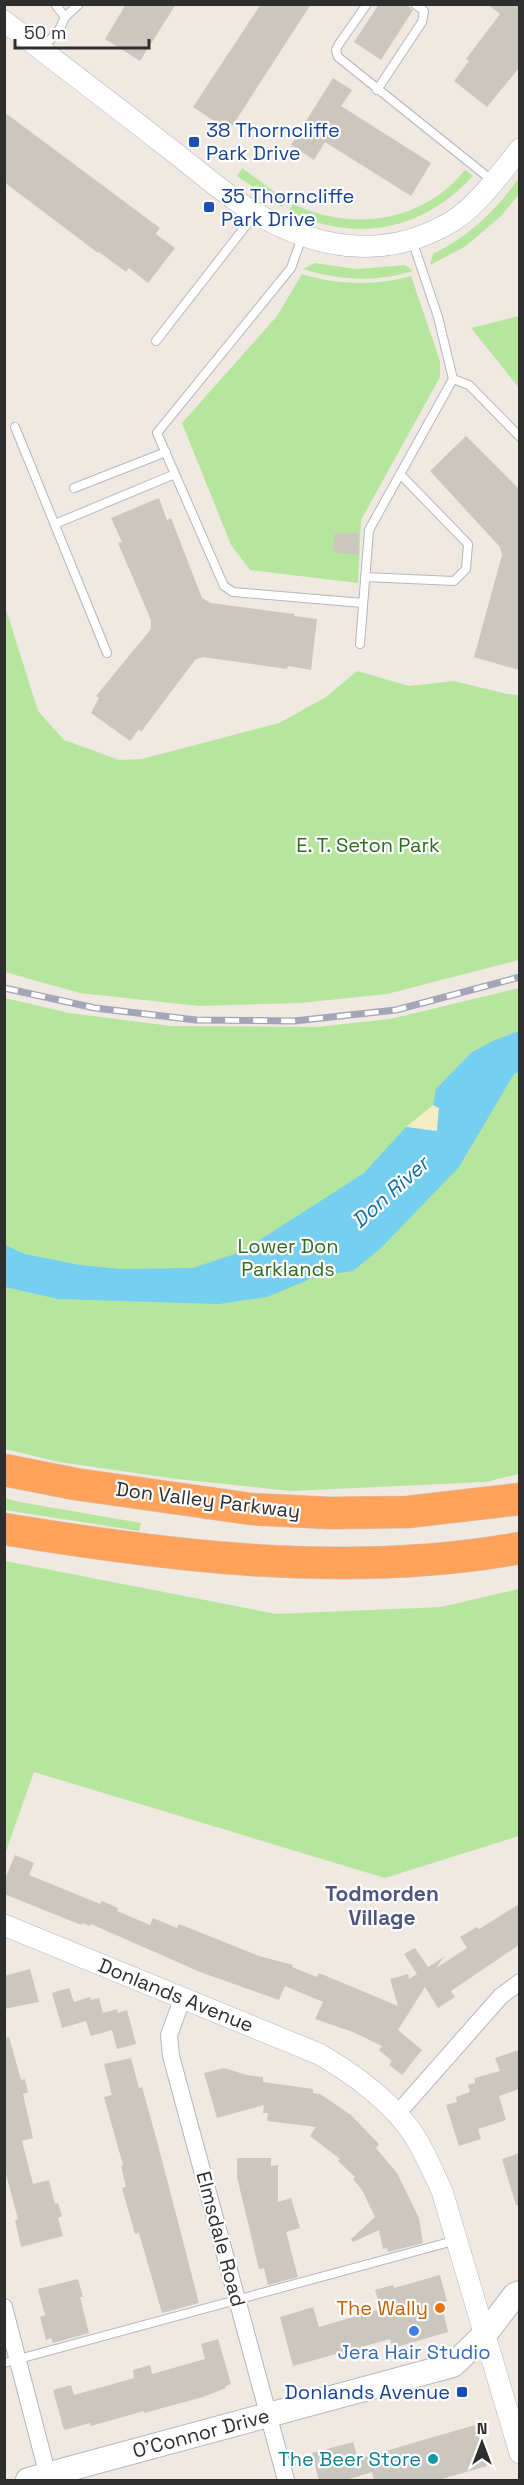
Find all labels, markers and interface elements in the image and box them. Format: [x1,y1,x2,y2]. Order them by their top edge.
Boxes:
scale bar [15,12,148,50]
text: 50 m [24,21,66,44]
place label: 38 Thorncliffe Park Drive [206,117,340,166]
marker: 38 Thorncliffe Park Drive [187,135,201,149]
place label: 35 Thorncliffe Park Drive [221,183,354,232]
marker: 35 Thorncliffe Park Drive [202,200,216,214]
park label: E. T. Seton Park [296,832,440,858]
water label: Don River [346,1149,436,1234]
park label: Lower Don Parklands [237,1233,339,1282]
street label: Don Valley Parkway [114,1476,302,1524]
district label: Todmorden Village [325,1880,439,1931]
street label: Donlands Avenue [94,1952,258,2038]
street label: Elmsdale Road [190,2168,252,2310]
place label: The Wally [336,2295,428,2321]
marker: The Wally [433,2301,447,2315]
marker: Jera Hair Studio [407,2324,421,2338]
place label: Jera Hair Studio [337,2339,491,2365]
place label: Donlands Avenue [285,2379,450,2405]
marker: Donlands Avenue [455,2385,469,2399]
street label: O'Connor Drive [130,2402,272,2464]
north arrow [452,2413,512,2473]
text: N [477,2418,487,2439]
place label: The Beer Store [278,2446,421,2472]
marker: The Beer Store [426,2452,440,2466]

